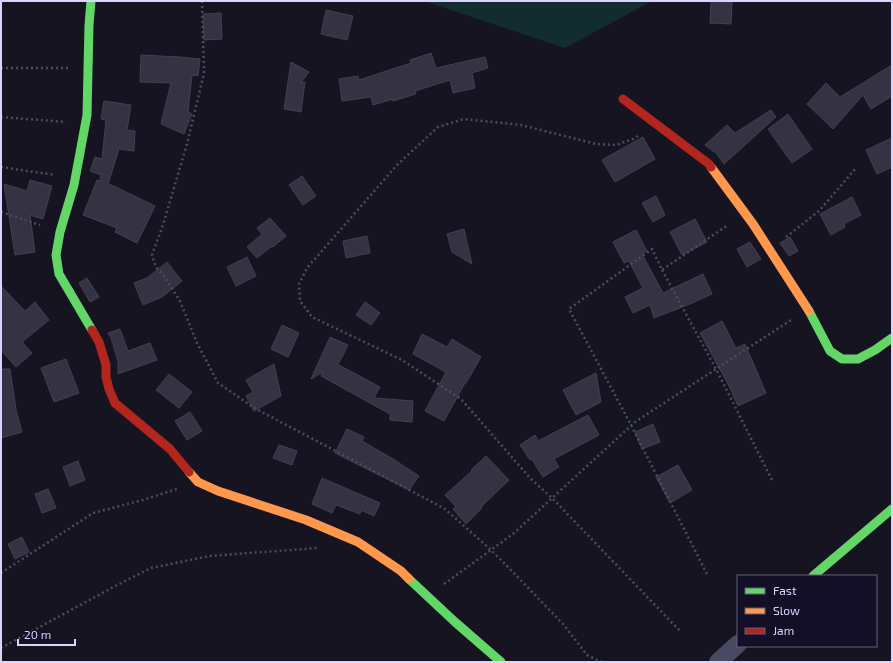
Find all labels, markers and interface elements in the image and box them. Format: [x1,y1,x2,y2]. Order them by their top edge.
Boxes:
legend [737,575,877,647]
text: Fast [773,583,797,597]
text: Slow [773,603,800,617]
scale bar [18,621,75,647]
text: Jam [773,623,794,637]
text: 20 m [24,627,51,641]

